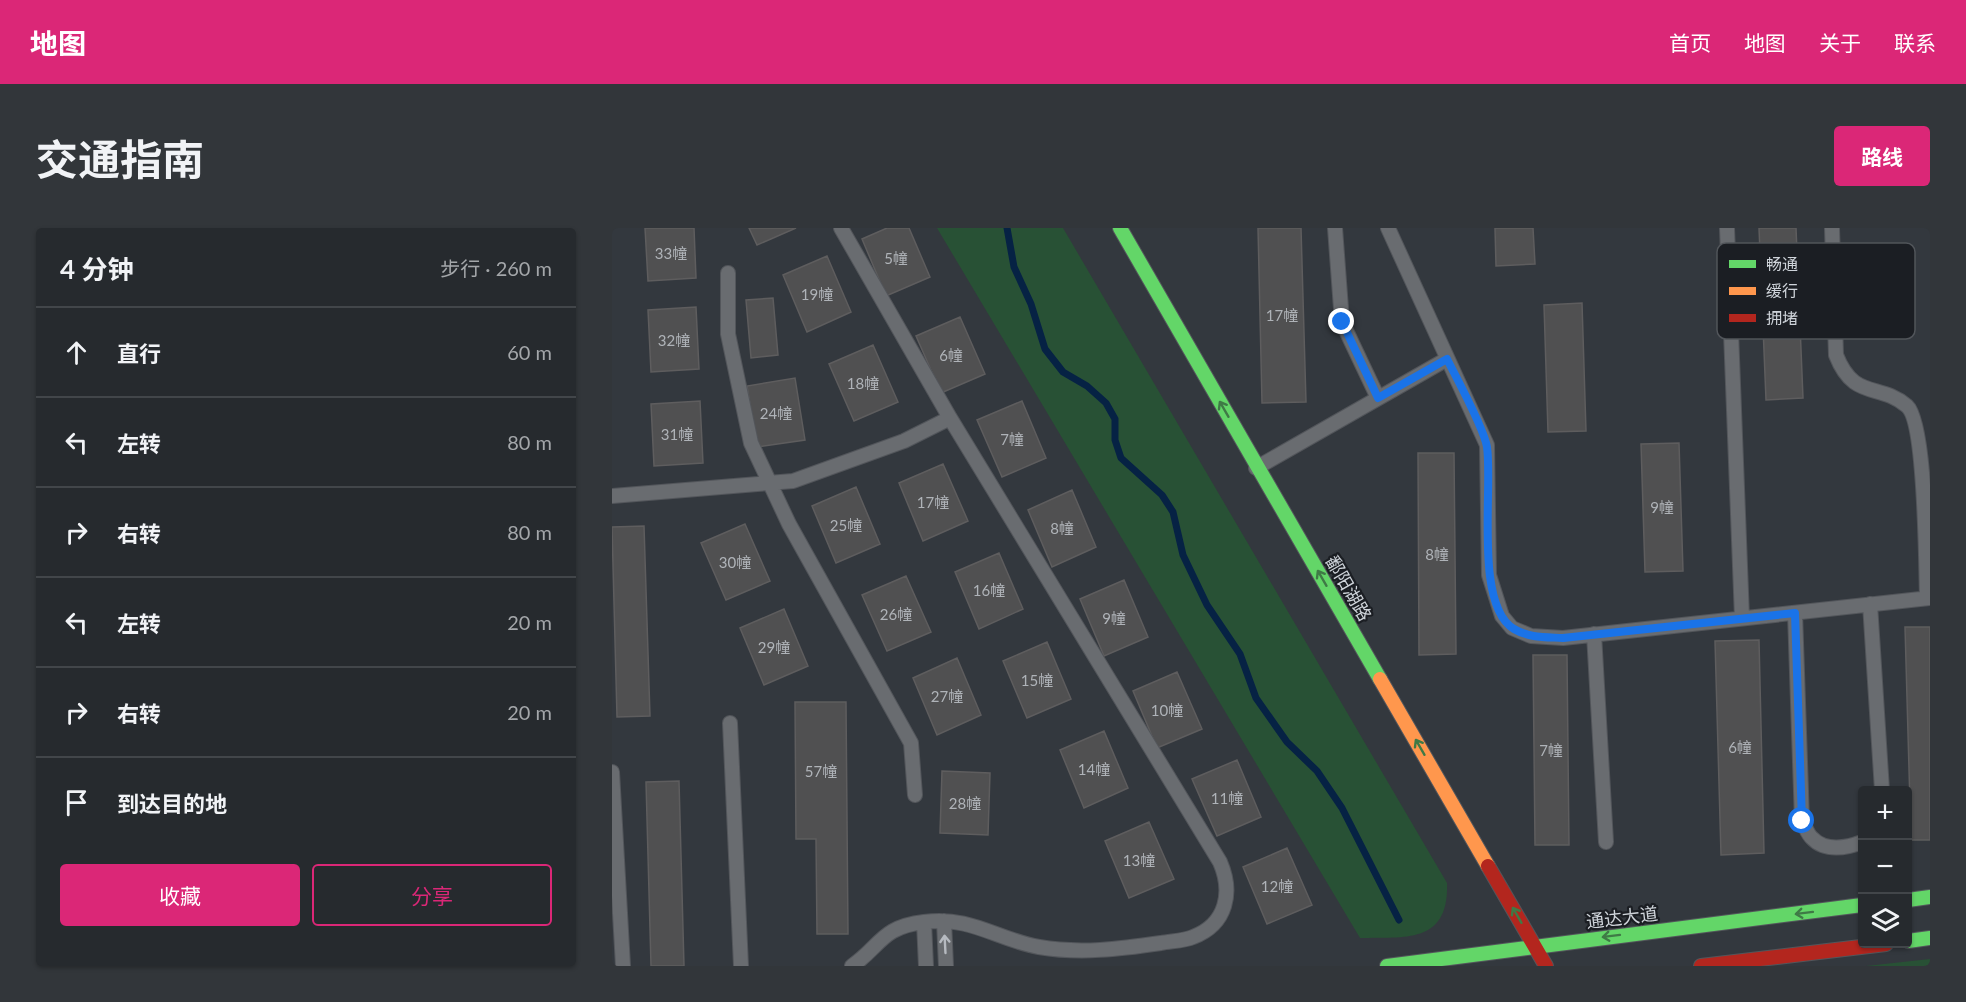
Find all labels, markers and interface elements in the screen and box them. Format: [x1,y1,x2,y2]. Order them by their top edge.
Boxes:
text: 地图 [30,26,86,60]
text: 首页 [1669,30,1711,55]
text: 地图 [1744,30,1786,55]
text: 关于 [1819,30,1861,55]
text: 联系 [1894,30,1936,55]
button: 路线 [1834,126,1930,186]
text: 交通指南 [36,134,204,184]
legend [1717,243,1915,339]
house number: 33幢 [655,244,687,262]
house number: 5幢 [884,249,908,267]
text: 4 分钟 [60,253,133,285]
text: 畅通 [1766,254,1798,273]
text: 步行 · 260 m [440,256,552,280]
text: 缓行 [1766,281,1798,300]
house number: 19幢 [801,285,833,303]
house number: 17幢 [1266,306,1298,324]
route end [1328,308,1354,334]
text: 拥堵 [1766,308,1798,327]
house number: 32幢 [658,331,690,349]
icon: ahead [60,336,93,369]
text: 直行 [117,340,161,367]
text: 60 m [507,340,552,364]
house number: 6幢 [939,346,963,364]
house number: 18幢 [847,374,879,392]
one-way arrow [1218,401,1230,418]
house number: 24幢 [760,404,792,422]
house number: 31幢 [661,425,693,443]
icon: left [60,426,93,459]
text: 左转 [117,430,161,457]
text: 80 m [507,430,552,454]
house number: 7幢 [1000,430,1024,448]
house number: 17幢 [917,493,949,511]
house number: 9幢 [1650,498,1674,516]
icon: right [60,516,93,549]
house number: 25幢 [830,516,862,534]
house number: 8幢 [1050,519,1074,537]
text: 右转 [117,520,161,547]
text: 80 m [507,520,552,544]
house number: 8幢 [1425,545,1449,563]
street label: 鄱阳湖路 [1321,551,1377,625]
house number: 30幢 [719,553,751,571]
one-way arrow [1316,570,1328,587]
house number: 16幢 [973,581,1005,599]
house number: 26幢 [880,605,912,623]
icon: left [60,606,93,639]
house number: 9幢 [1102,609,1126,627]
text: 左转 [117,610,161,637]
text: 20 m [507,610,552,634]
house number: 29幢 [758,638,790,656]
house number: 15幢 [1021,671,1053,689]
house number: 27幢 [931,687,963,705]
icon: right [60,696,93,729]
text: 右转 [117,700,161,727]
text: 20 m [507,700,552,724]
house number: 10幢 [1151,701,1183,719]
one-way arrow [1413,738,1425,755]
house number: 6幢 [1728,738,1752,756]
house number: 7幢 [1539,741,1563,759]
house number: 14幢 [1078,760,1110,778]
house number: 57幢 [805,762,837,780]
icon: arrive [60,786,93,819]
map controls [1858,786,1912,948]
button: + [1858,786,1912,840]
house number: 11幢 [1211,789,1243,807]
text: 到达目的地 [117,790,227,817]
house number: 28幢 [949,794,981,812]
route start [1788,807,1814,833]
button: − [1858,840,1912,894]
house number: 13幢 [1123,851,1155,869]
button: 收藏 [60,864,300,926]
button: 分享 [312,864,552,926]
house number: 12幢 [1261,877,1293,895]
button: layers [1858,894,1912,948]
street label: 通达大道 [1585,902,1659,932]
one-way arrow [1511,907,1523,924]
one-way arrow [1795,907,1815,918]
one-way arrow [1601,931,1621,942]
one-way arrow [939,934,950,954]

